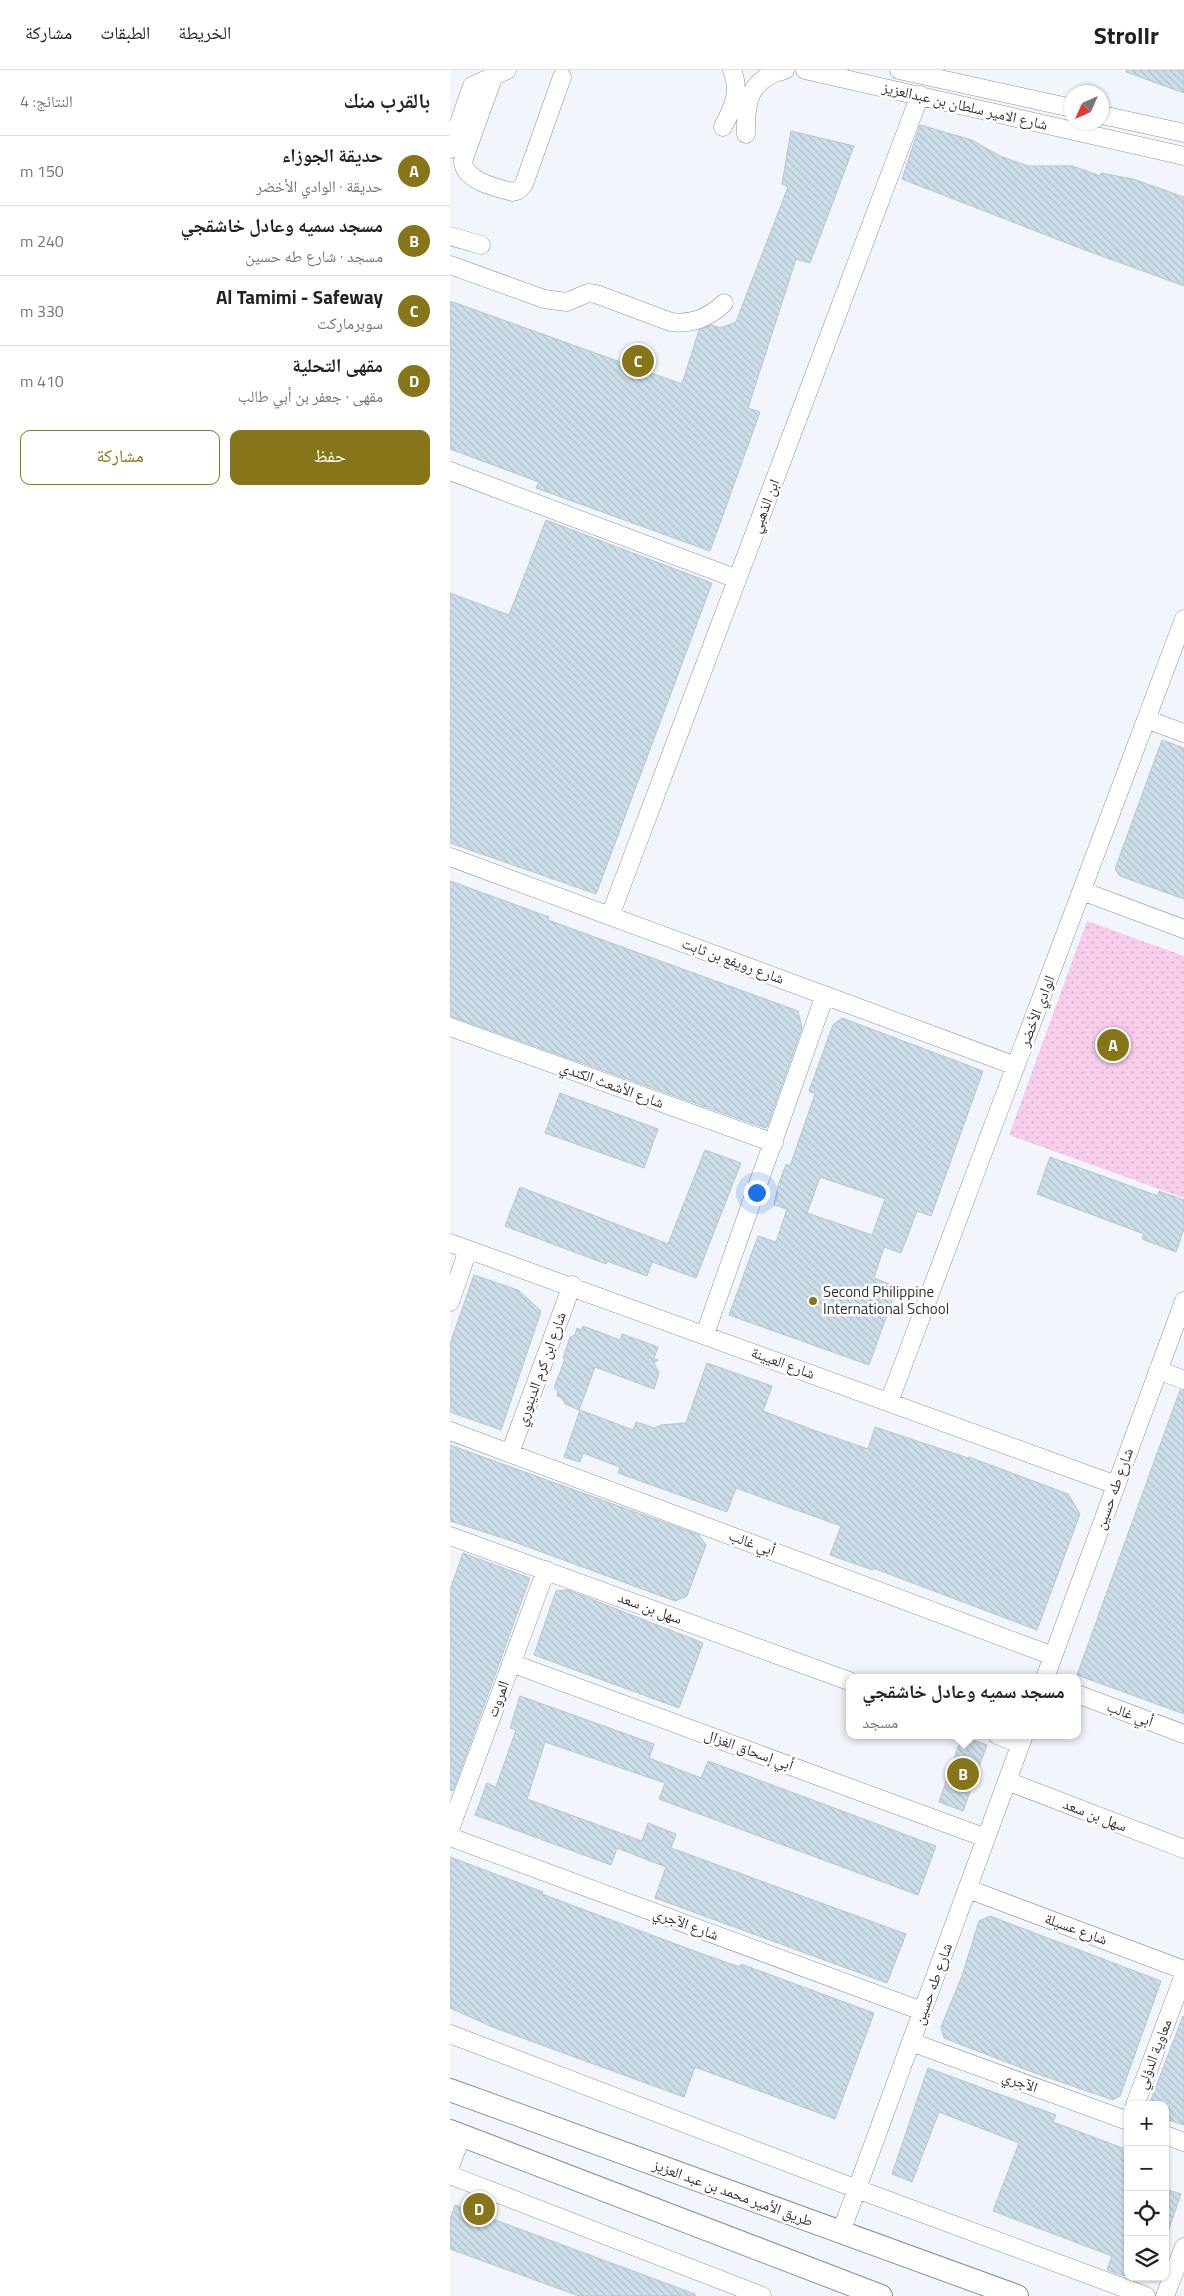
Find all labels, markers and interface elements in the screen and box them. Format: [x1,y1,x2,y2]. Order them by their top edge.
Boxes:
text: Strollr [1094,17,1159,53]
text: مشاركة [25,19,72,46]
text: الطبقات [100,19,150,46]
text: الخريطة [178,19,231,46]
street label: شارع الامير سلطان بن عبدالعزيز [879,75,1050,136]
text: بالقرب منك [343,84,430,116]
north arrow [1064,85,1109,130]
text: النتائج: 4 [20,89,73,113]
text: حديقة الجوزاء [282,140,383,169]
text: 150 m [20,159,64,183]
text: A [409,159,419,183]
text: حديقة · الوادي الأخضر [256,174,383,198]
text: مسجد سميه وعادل خاشقجي [181,210,383,239]
text: 240 m [20,229,64,253]
text: B [409,229,419,253]
text: مسجد · شارع طه حسين [245,244,383,268]
text: Al Tamimi - Safeway [216,282,383,311]
text: 330 m [20,299,64,323]
text: C [410,299,418,323]
text: سوبرماركت [317,311,383,335]
pin: C [622,342,654,380]
text: مقهى التحلية [292,350,383,379]
text: 410 m [20,369,64,393]
text: D [409,369,419,393]
text: مقهى · جعفر بن أبي طالب [238,384,383,408]
button: مشاركة [20,430,220,485]
button: حفظ [230,430,430,485]
street label: ابن الذهبي [744,476,786,536]
street label: شارع رويفع بن ثابت [679,931,788,990]
street label: الوادي الأخضر [1012,972,1061,1051]
pin: A [1097,1026,1129,1064]
street label: شارع الأشعث الكندي [557,1055,668,1115]
your location [744,1180,770,1206]
place label: Second Philippine International School [823,1280,949,1320]
marker: Second Philippine International School [807,1295,819,1307]
street label: شارع ابن كرم الدينوري [509,1308,573,1429]
street label: شارع العيينة [748,1340,819,1385]
street label: شارع طه حسين [1088,1445,1139,1533]
street label: أبي غالب [725,1523,779,1562]
street label: سهل بن سعد [615,1585,686,1630]
popup [846,1674,1081,1739]
text: مسجد سميه وعادل خاشقجي [862,1676,1065,1705]
street label: المروت [480,1677,515,1720]
street label: أبي غالب [1103,1694,1157,1733]
text: مسجد [862,1710,898,1734]
street label: أبي إسحاق الغزال [701,1723,797,1777]
pin: B [947,1755,979,1793]
street label: سهل بن سعد [1060,1792,1131,1837]
street label: شارع الآجري [650,1901,722,1947]
street label: شارع عسيلة [1042,1907,1111,1951]
street label: شارع طه حسين [907,1940,958,2028]
street label: معاوية الدؤلي [1130,2015,1178,2093]
street label: الآجري [999,2065,1041,2099]
map controls [1124,2101,1169,2281]
button: + [1124,2101,1169,2146]
button: − [1124,2146,1169,2191]
street label: طريق الأمير محمد بن عبد العزيز [649,2152,817,2232]
pin: D [463,2190,495,2228]
button: locate [1124,2191,1169,2236]
button: layers [1124,2236,1169,2281]

